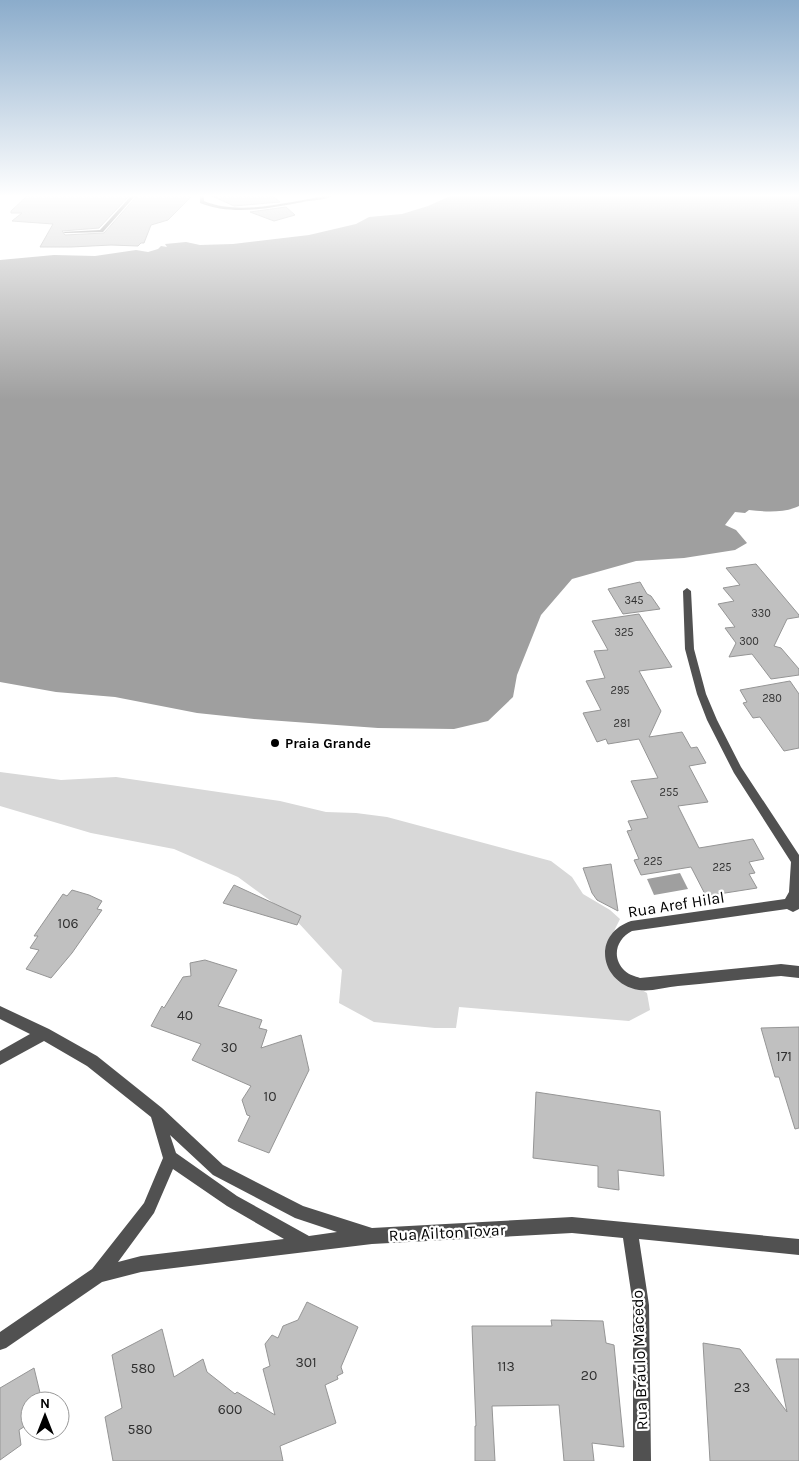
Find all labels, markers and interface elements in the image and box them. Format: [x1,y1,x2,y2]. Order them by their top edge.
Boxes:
house number: 345 [625,594,643,607]
house number: 330 [751,607,771,620]
house number: 325 [614,626,634,639]
house number: 300 [739,635,759,648]
house number: 295 [611,684,629,697]
house number: 280 [762,692,782,705]
house number: 281 [614,717,630,730]
place label: Praia Grande [285,735,371,752]
marker: Praia Grande [269,737,281,749]
house number: 255 [660,786,678,799]
house number: 225 [644,855,662,868]
house number: 225 [713,861,731,874]
street label: Rua Aref Hilal [626,887,726,922]
house number: 106 [58,915,78,932]
house number: 40 [177,1007,193,1024]
house number: 30 [221,1039,237,1056]
house number: 171 [776,1048,792,1065]
house number: 10 [264,1088,276,1105]
street label: Rua Ailton Tovar [388,1220,506,1245]
street label: Rua Bráulo Macedo [628,1289,651,1430]
house number: 301 [295,1354,317,1371]
house number: 113 [497,1358,515,1375]
house number: 580 [131,1360,155,1377]
house number: 20 [581,1367,597,1384]
house number: 23 [734,1379,750,1396]
north arrow [20,1391,70,1441]
text: N [40,1395,50,1412]
house number: 600 [218,1401,242,1418]
house number: 580 [128,1421,152,1438]

